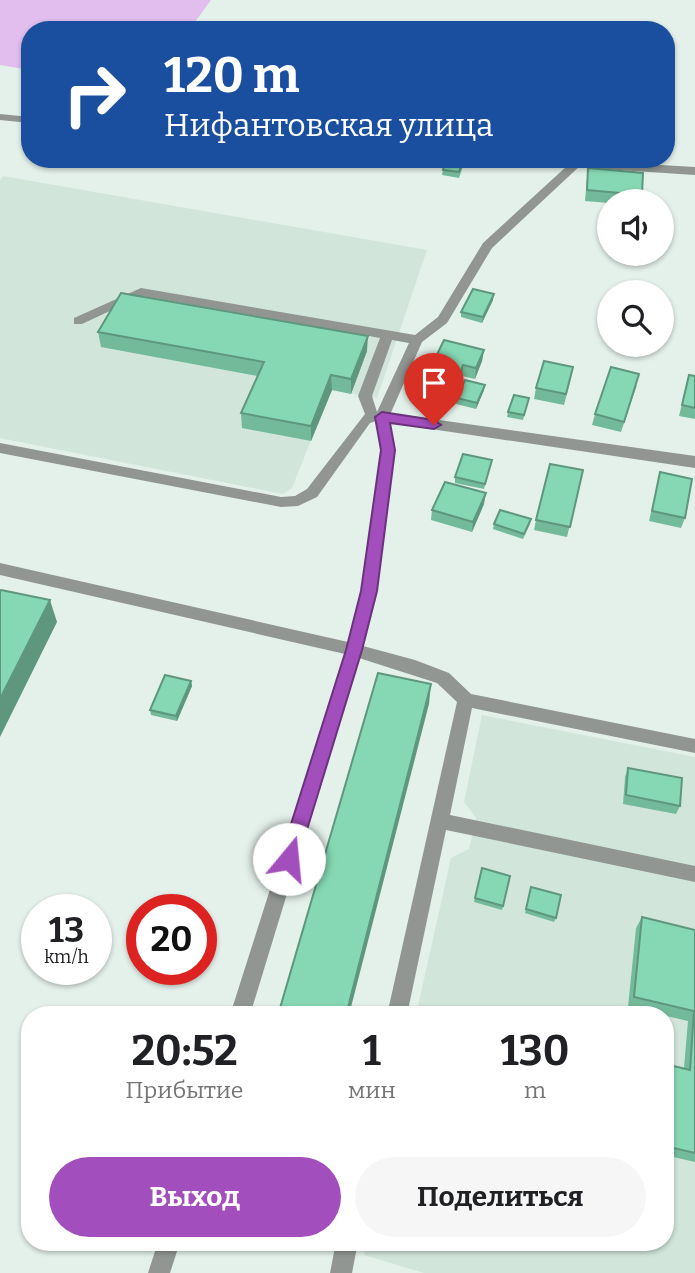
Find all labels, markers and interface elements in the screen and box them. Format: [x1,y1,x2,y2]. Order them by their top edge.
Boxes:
text: 120 m [164,46,299,105]
icon: right [49,49,140,140]
text: Нифантовская улица [164,106,494,144]
map controls [597,189,674,357]
button: sound [597,189,674,266]
button: search [597,280,674,357]
pin [404,353,464,425]
icon: arrive [415,364,453,402]
position arrow [252,822,326,896]
speed limit sign: 20 [126,894,217,985]
text: 13 [49,909,84,951]
text: km/h [44,946,89,968]
text: 20:52 [131,1026,238,1076]
text: 1 [363,1026,381,1076]
text: 130 [500,1026,569,1076]
text: Прибытие [126,1076,243,1104]
text: мин [348,1076,396,1104]
text: m [524,1076,546,1104]
button: Выход [49,1157,341,1237]
button: Поделиться [355,1157,646,1237]

